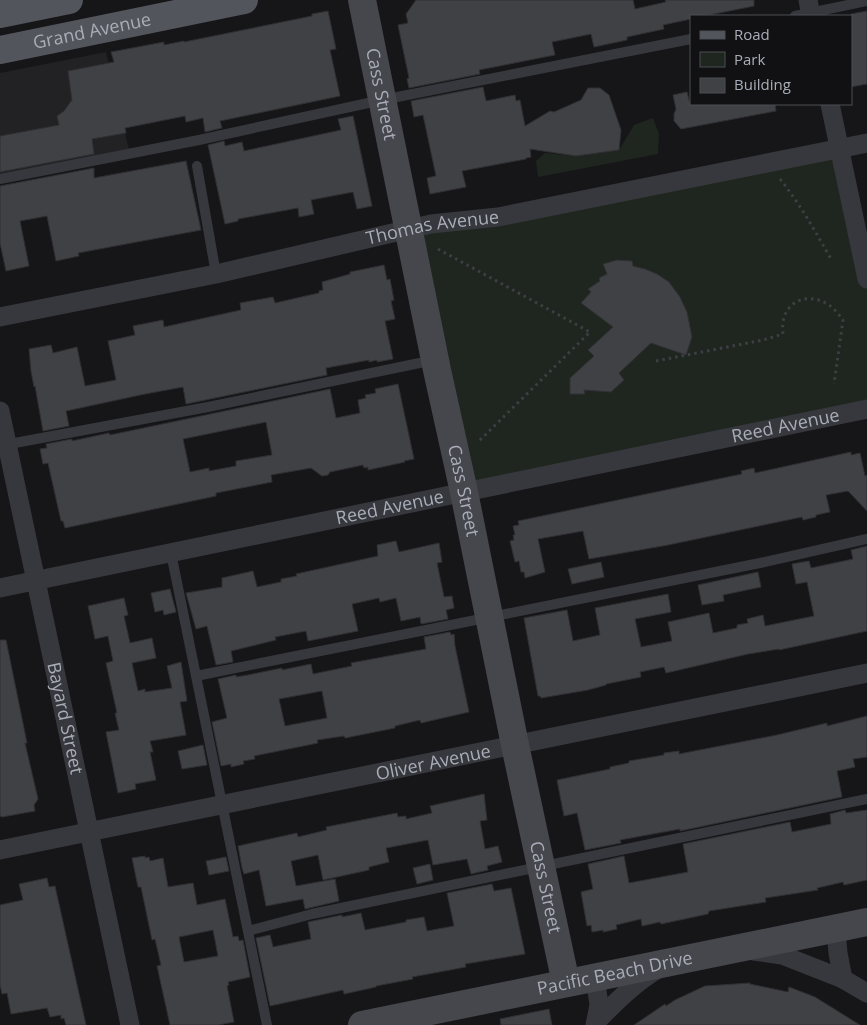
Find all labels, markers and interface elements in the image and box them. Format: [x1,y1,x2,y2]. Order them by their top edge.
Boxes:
street label: Grand Avenue [31,6,153,54]
legend [690,15,852,105]
text: Road [734,24,770,44]
street label: Cass Street [361,46,403,142]
text: Park [734,49,765,69]
text: Building [734,74,791,94]
street label: Thomas Avenue [364,204,500,250]
street label: Reed Avenue [729,402,841,448]
street label: Cass Street [443,442,486,539]
street label: Reed Avenue [333,484,446,529]
street label: Bayard Street [42,660,90,776]
street label: Oliver Avenue [373,738,493,785]
street label: Cass Street [525,839,568,935]
street label: Pacific Beach Drive [535,945,694,1000]

